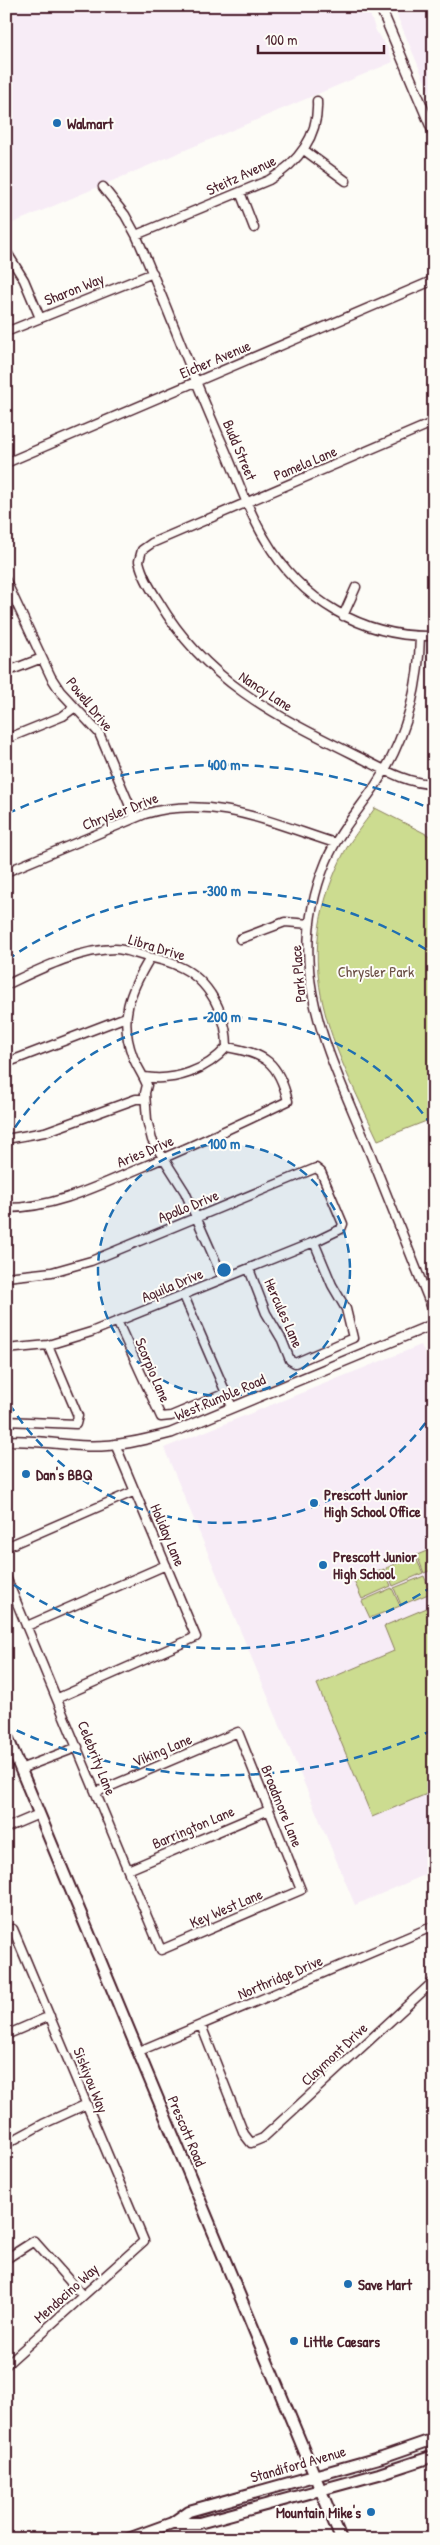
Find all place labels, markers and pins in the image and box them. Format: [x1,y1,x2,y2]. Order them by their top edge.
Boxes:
place label: Walmart [67,113,114,134]
marker: Walmart [51,117,63,129]
centre of rings [215,1261,233,1279]
place label: Dan's BBQ [36,1464,93,1485]
marker: Dan's BBQ [20,1468,32,1480]
place label: Prescott Junior High School Office [324,1484,421,1523]
marker: Prescott Junior High School Office [308,1497,320,1509]
place label: Prescott Junior High School [333,1546,417,1585]
marker: Prescott Junior High School [317,1559,329,1571]
place label: Save Mart [358,2274,413,2295]
marker: Save Mart [342,2278,354,2290]
place label: Little Caesars [304,2331,380,2352]
marker: Little Caesars [288,2335,300,2347]
place label: Mountain Mike's [276,2502,361,2523]
marker: Mountain Mike's [365,2506,377,2518]

